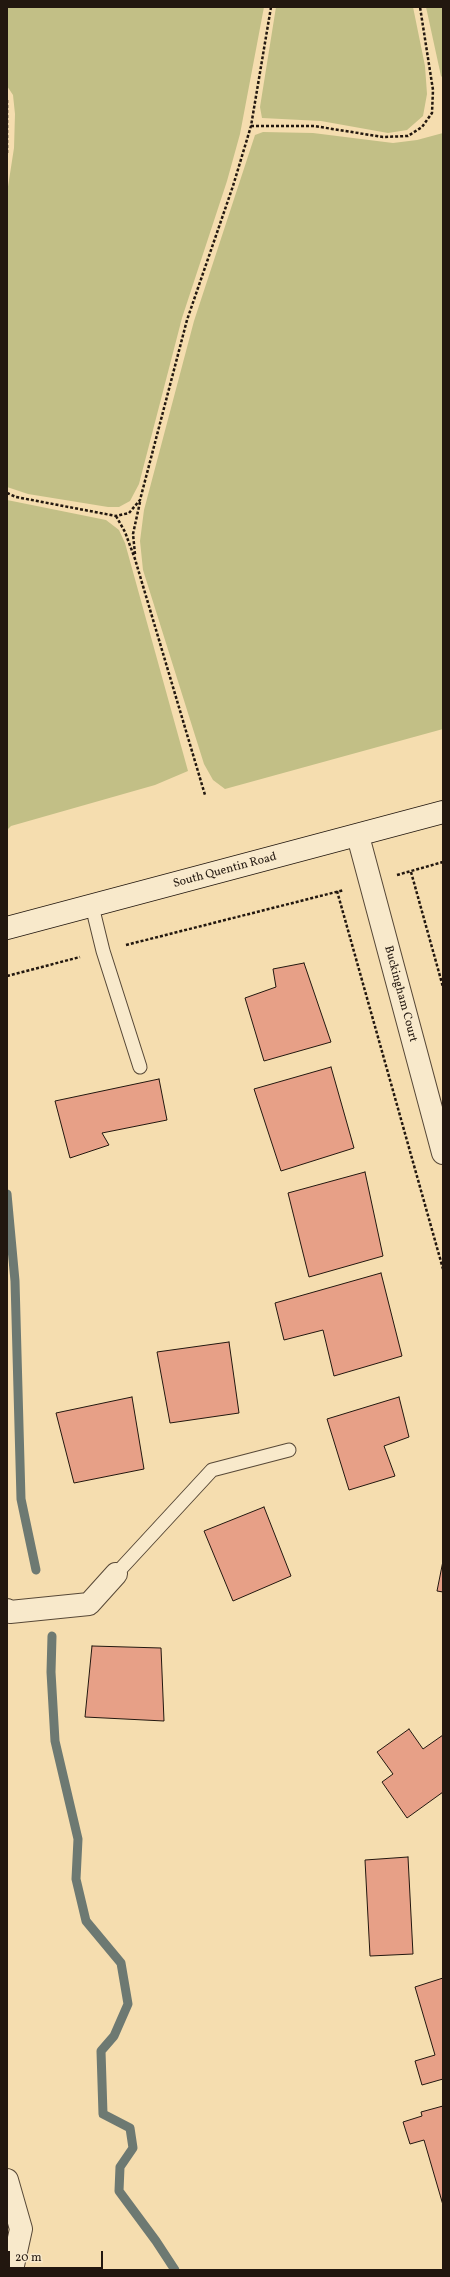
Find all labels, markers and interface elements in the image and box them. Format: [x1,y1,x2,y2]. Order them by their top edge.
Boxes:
street label: South Quentin Road [172,850,278,892]
street label: Buckingham Court [380,944,420,1044]
scale bar [10,2243,105,2269]
text: 20 m [15,2250,42,2266]

